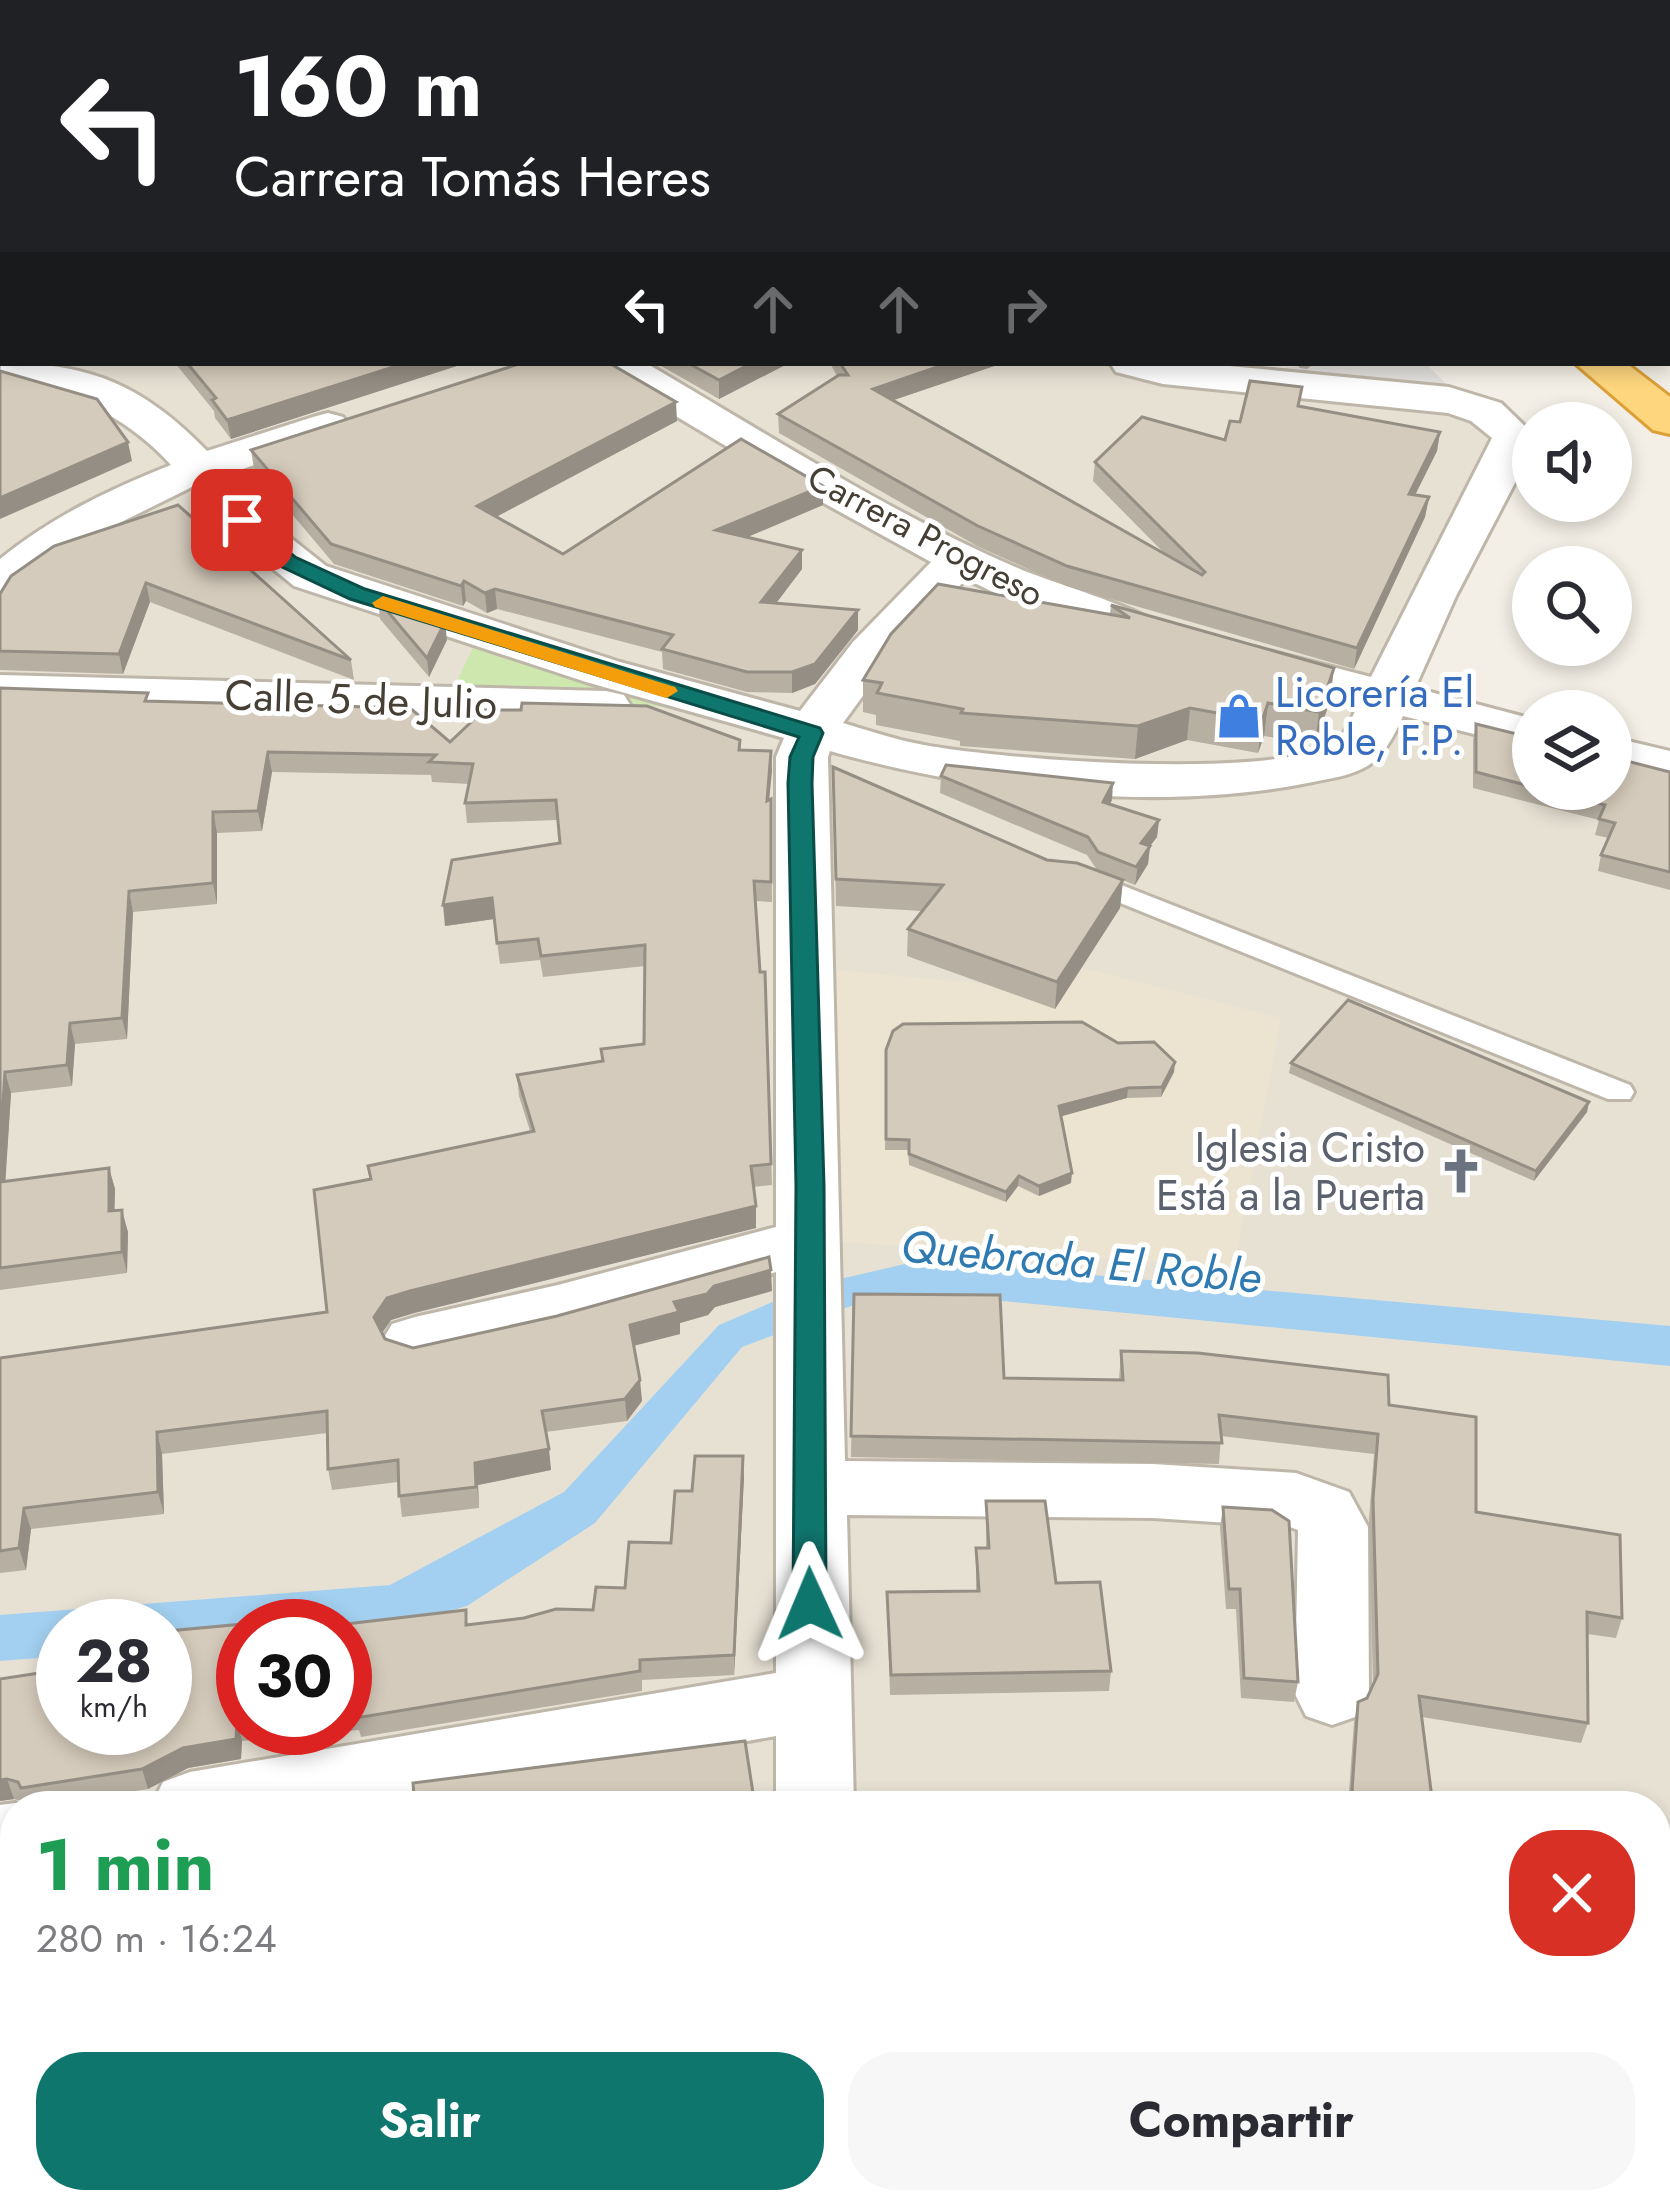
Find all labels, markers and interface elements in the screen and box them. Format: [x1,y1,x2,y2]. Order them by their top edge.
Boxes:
text: 160 m [234,26,483,148]
icon: left [36,48,192,204]
text: Carrera Tomás Heres [234,138,711,216]
icon: left [614,276,680,342]
icon: ahead [740,276,806,342]
icon: ahead [866,276,932,342]
icon: right [992,276,1058,342]
map controls [1512,402,1632,810]
button: sound [1512,402,1632,522]
street label: Carrera Progreso [799,451,1053,619]
pin [191,469,293,571]
icon: arrive [209,487,275,553]
button: search [1512,546,1632,666]
place label: Licorería El Roble, F.P. [1275,662,1474,771]
street label: Calle 5 de Julio [224,664,498,735]
button: layers [1512,690,1632,810]
shop icon: Licorería El Roble, F.P. [1214,691,1264,741]
place label: Iglesia Cristo Está a la Puerta [1156,1117,1425,1226]
church icon: Iglesia Cristo Está a la Puerta [1436,1146,1486,1196]
water label: Quebrada El Roble [898,1213,1264,1310]
position arrow [747,1541,873,1667]
speed limit sign: 30 [216,1599,372,1755]
text: 28 [76,1618,152,1705]
text: km/h [80,1685,148,1728]
text: 1 min [36,1813,215,1917]
button: close [1509,1830,1635,1956]
text: 280 m · 16:24 [36,1910,277,1967]
button: Salir [36,2052,824,2190]
button: Compartir [848,2052,1635,2190]

